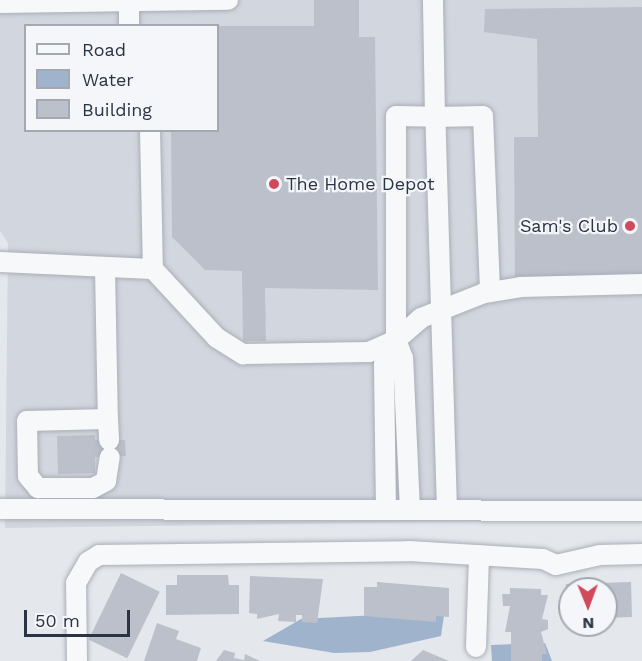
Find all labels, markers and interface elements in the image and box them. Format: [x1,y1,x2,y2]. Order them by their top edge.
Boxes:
legend [24,24,219,132]
text: Road [82,39,126,60]
text: Water [82,69,134,90]
text: Building [82,99,152,120]
place label: The Home Depot [286,173,435,195]
marker: The Home Depot [267,177,281,191]
place label: Sam's Club [520,215,618,237]
marker: Sam's Club [623,219,637,233]
north arrow [558,577,618,637]
scale bar [27,598,134,636]
text: 50 m [35,610,80,631]
text: N [582,614,594,633]

